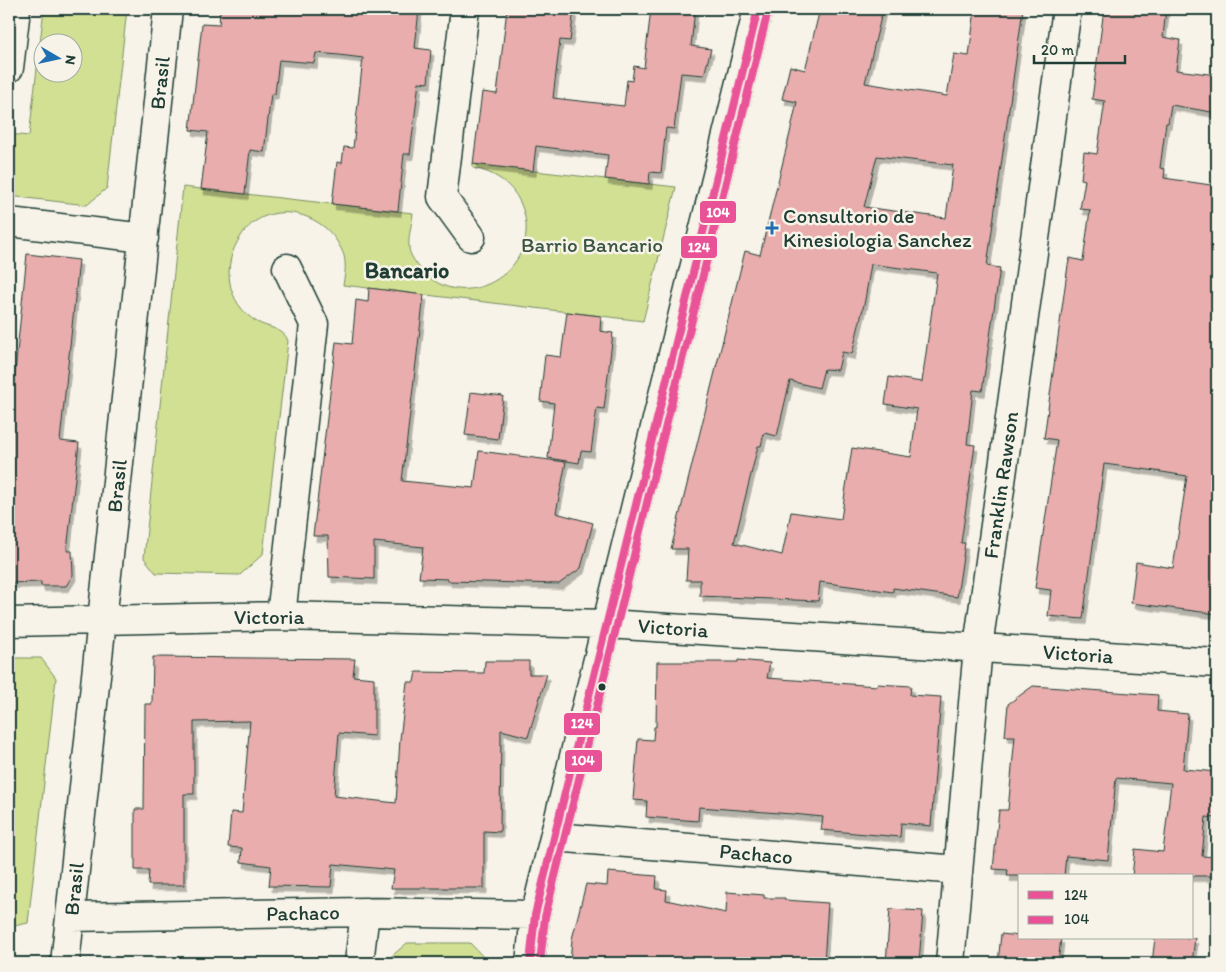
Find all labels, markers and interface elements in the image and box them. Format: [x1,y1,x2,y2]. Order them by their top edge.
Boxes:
north arrow [32,32,82,82]
scale bar [1034,32,1125,64]
text: 20 m [1041,41,1075,59]
text: N [61,54,79,66]
street label: Brasil [144,55,175,111]
line badge: 104 [699,200,737,224]
place label: Consultorio de Kinesiologia Sanchez [783,203,972,252]
text: 104 [706,204,730,221]
marker: Consultorio de Kinesiologia Sanchez [765,221,779,235]
park label: Barrio Bancario [521,232,663,257]
line badge: 124 [680,235,718,259]
text: 124 [688,239,711,256]
district label: Bancario [365,257,449,284]
street label: Franklin Rawson [978,410,1023,560]
street label: Brasil [101,458,132,514]
street label: Victoria [234,604,304,629]
street label: Victoria [637,613,709,642]
street label: Victoria [1042,639,1114,668]
unlabelled marker [597,682,607,692]
line badge: 124 [563,712,601,736]
text: 124 [571,715,594,732]
line badge: 104 [564,749,603,773]
text: 104 [571,752,595,769]
street label: Pachaco [718,838,794,869]
street label: Brasil [58,861,89,917]
legend [1018,874,1194,940]
text: 124 [1064,886,1088,904]
street label: Pachaco [266,899,340,926]
text: 104 [1064,910,1089,928]

